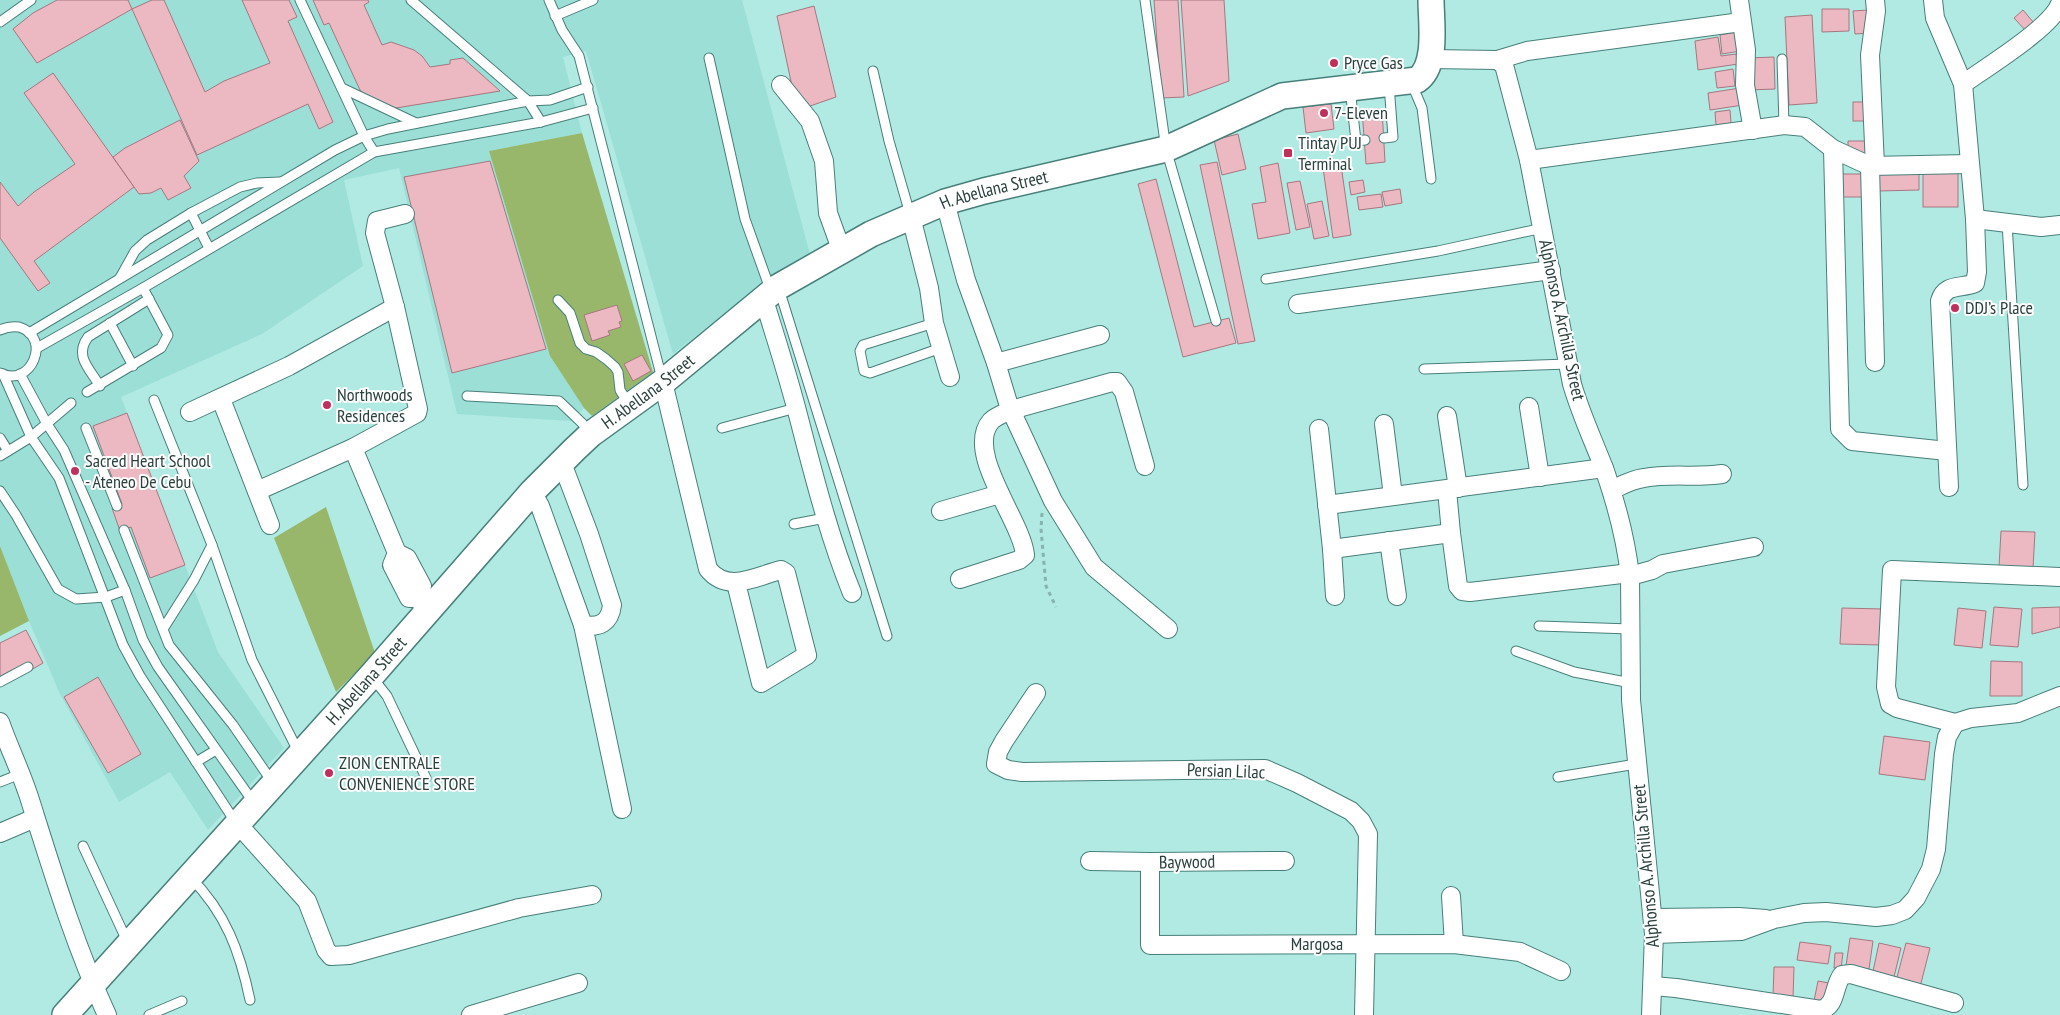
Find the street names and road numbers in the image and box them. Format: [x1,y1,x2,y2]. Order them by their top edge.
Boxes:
street label: H. Abellana Street [936,165,1050,214]
street label: Alphonso A. Archilla Street [1534,237,1591,402]
street label: H. Abellana Street [597,349,699,434]
street label: H. Abellana Street [321,631,411,729]
street label: Persian Lilac [1187,758,1266,783]
street label: Alphonso A. Archilla Street [1627,783,1664,949]
street label: Baywood [1159,850,1215,873]
street label: Margosa [1291,932,1343,955]

